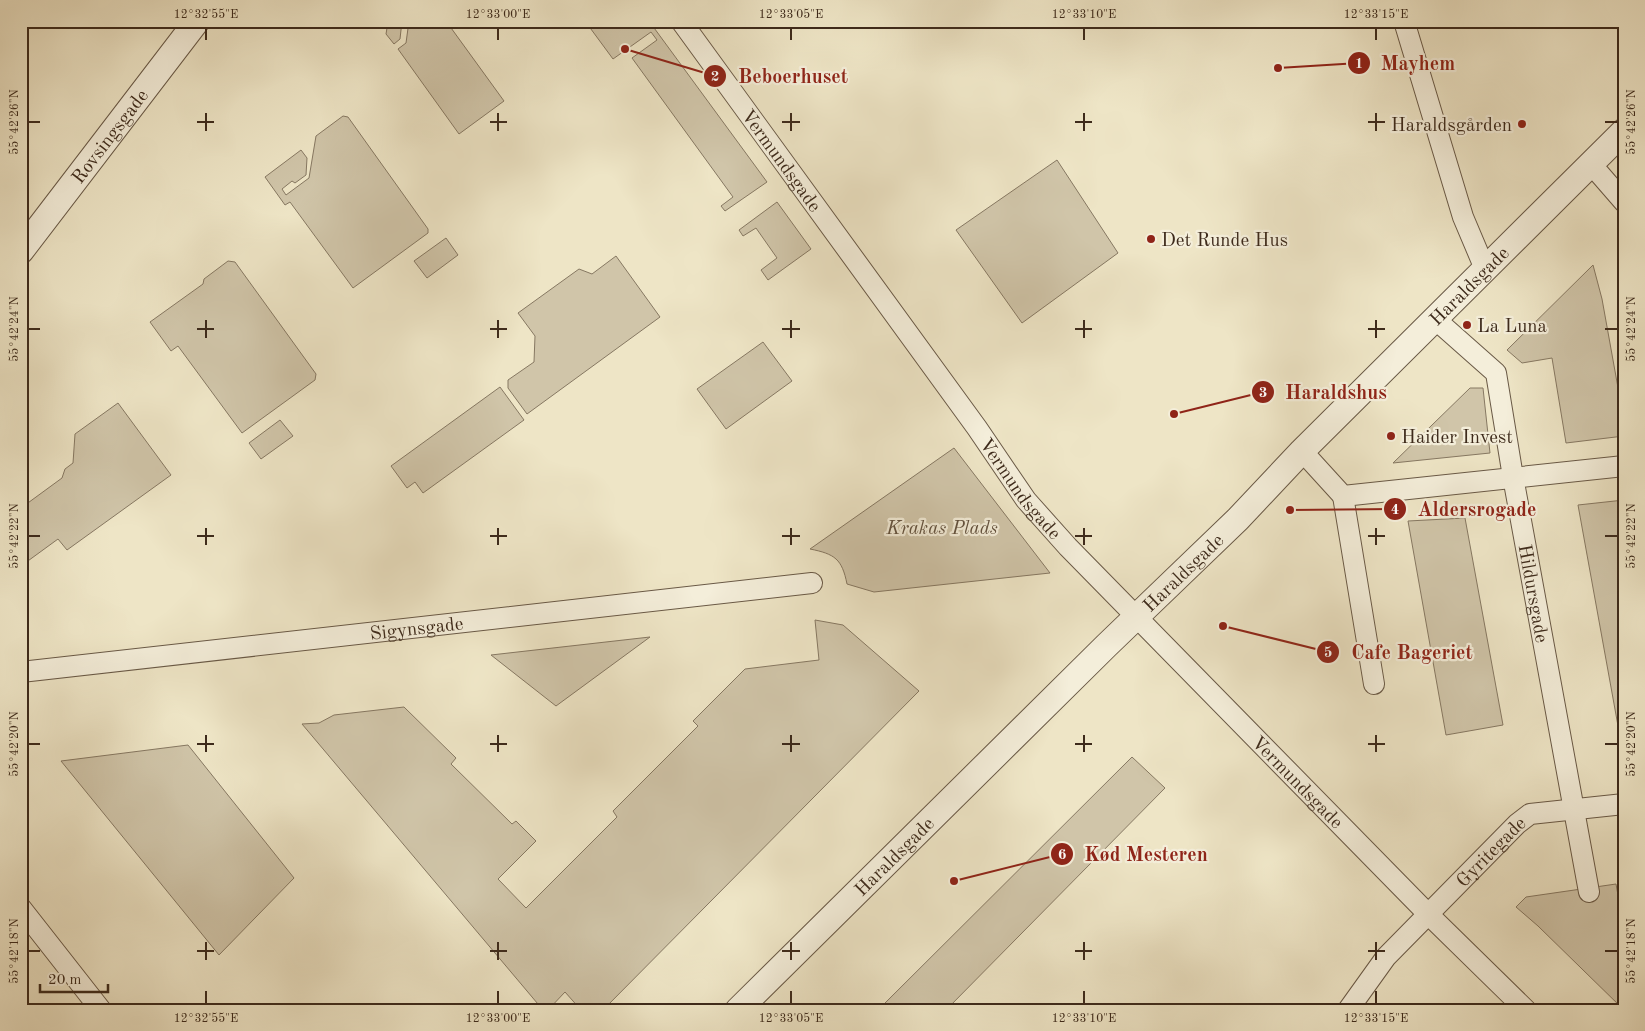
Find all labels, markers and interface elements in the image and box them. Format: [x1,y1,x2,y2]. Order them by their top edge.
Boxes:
text: 12°32'55"E [174,8,238,21]
text: 12°33'05"E [759,8,823,21]
text: 12°33'15"E [1344,8,1408,21]
text: 12°33'00"E [466,9,530,21]
text: 12°33'10"E [1052,9,1116,21]
callout: Mayhem [1346,45,1466,80]
text: Mayhem [1381,55,1455,75]
text: 1 [1355,57,1363,72]
callout: Beboerhuset [703,58,858,93]
text: Beboerhuset [738,68,848,88]
text: 2 [711,70,719,85]
street label: Rovsingsgade [69,87,153,188]
text: 55°42'26"N [8,89,21,155]
text: 55°42'26"N [1625,89,1638,155]
street label: Vermundsgade [737,107,824,216]
place label: Haraldsgården [1391,117,1512,136]
marker: Haraldsgården [1516,118,1528,130]
place label: Det Runde Hus [1161,232,1288,251]
marker: Det Runde Hus [1145,233,1157,245]
street label: Haraldsgade [1427,244,1514,330]
text: 55°42'24"N [8,296,21,362]
text: 55°42'24"N [1625,296,1638,362]
place label: La Luna [1477,318,1548,337]
marker: La Luna [1461,319,1473,331]
callout: Haraldshus [1250,375,1397,410]
text: Haraldshus [1285,384,1387,404]
text: 3 [1259,386,1267,401]
place label: Haider Invest [1401,429,1513,448]
marker: Haider Invest [1385,430,1397,442]
street label: Vermundsgade [975,436,1063,544]
callout: Aldersrogade [1382,491,1546,526]
text: Aldersrogade [1418,501,1536,521]
text: 55°42'22"N [8,503,21,569]
text: 4 [1391,503,1399,518]
text: 55°42'22"N [1625,503,1638,569]
park label: Krakas Plads [885,520,998,539]
street label: Haraldsgade [1141,531,1228,617]
street label: Hildursgade [1513,543,1550,644]
street label: Sigynsgade [369,615,465,645]
callout: Cafe Bageriet [1316,634,1482,669]
text: Cafe Bageriet [1351,644,1473,664]
text: 5 [1324,646,1332,661]
text: 55°42'20"N [8,711,21,777]
text: 55°42'20"N [1625,711,1638,777]
street label: Vermundsgade [1247,733,1346,833]
street label: Gyritegade [1454,814,1530,892]
street label: Haraldsgade [852,815,939,901]
callout: Kød Mesteren [1050,837,1218,872]
text: Kød Mesteren [1084,846,1208,866]
text: 6 [1058,848,1067,863]
text: 55°42'18"N [8,918,21,984]
text: 55°42'18"N [1625,918,1638,984]
scale bar [40,961,108,993]
text: 20 m [48,973,82,988]
text: 12°32'55"E [174,1012,238,1025]
text: 12°33'05"E [759,1012,823,1025]
text: 12°33'15"E [1344,1012,1408,1025]
text: 12°33'00"E [466,1013,530,1025]
text: 12°33'10"E [1052,1013,1116,1025]

